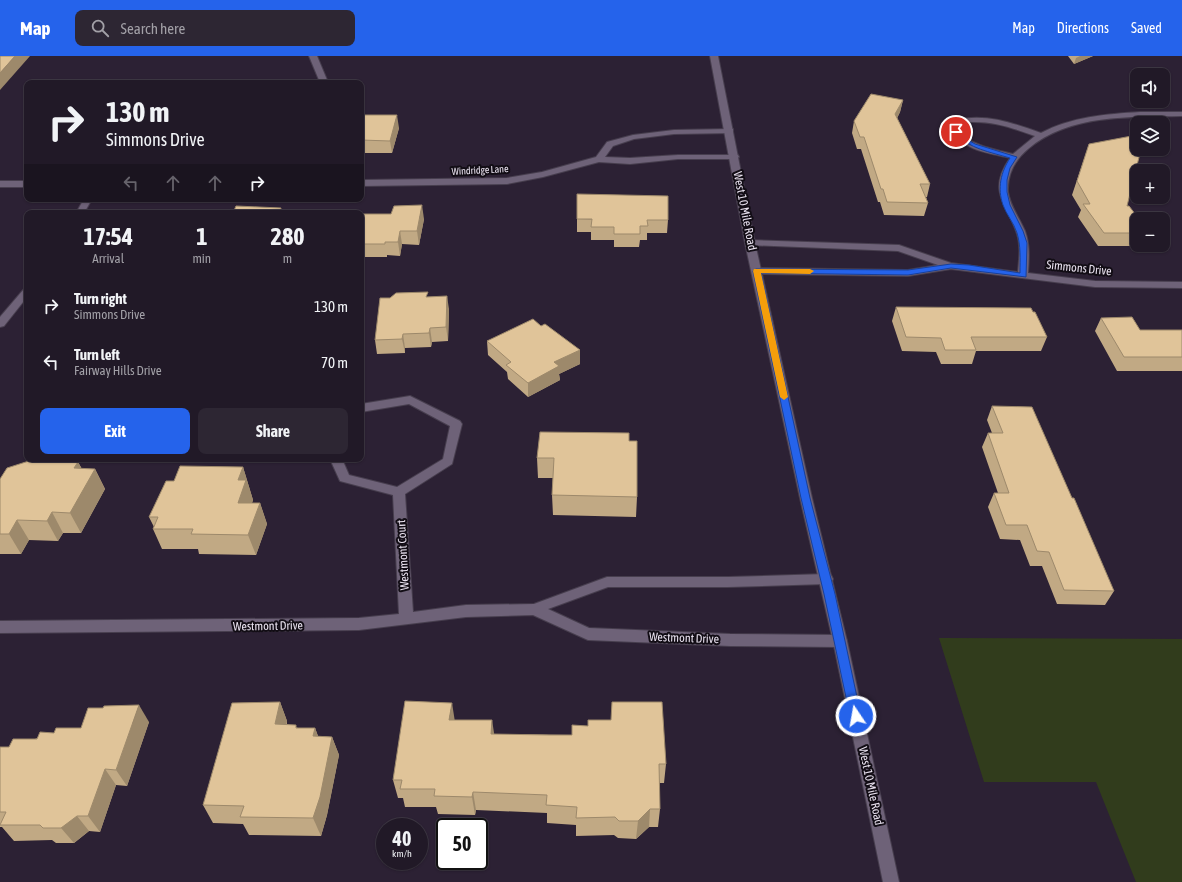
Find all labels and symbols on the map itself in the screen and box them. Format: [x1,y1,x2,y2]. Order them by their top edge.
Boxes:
pin [939,115,973,149]
street label: Windridge Lane [451,163,509,177]
street label: West 10 Mile Road [731,170,759,252]
street label: Simmons Drive [1046,258,1112,278]
street label: Westmont Court [394,519,412,591]
street label: Westmont Drive [233,618,303,634]
street label: Westmont Drive [649,630,719,646]
position arrow [835,695,877,737]
street label: West 10 Mile Road [856,745,886,827]
speed limit sign: 50 [436,818,488,870]

